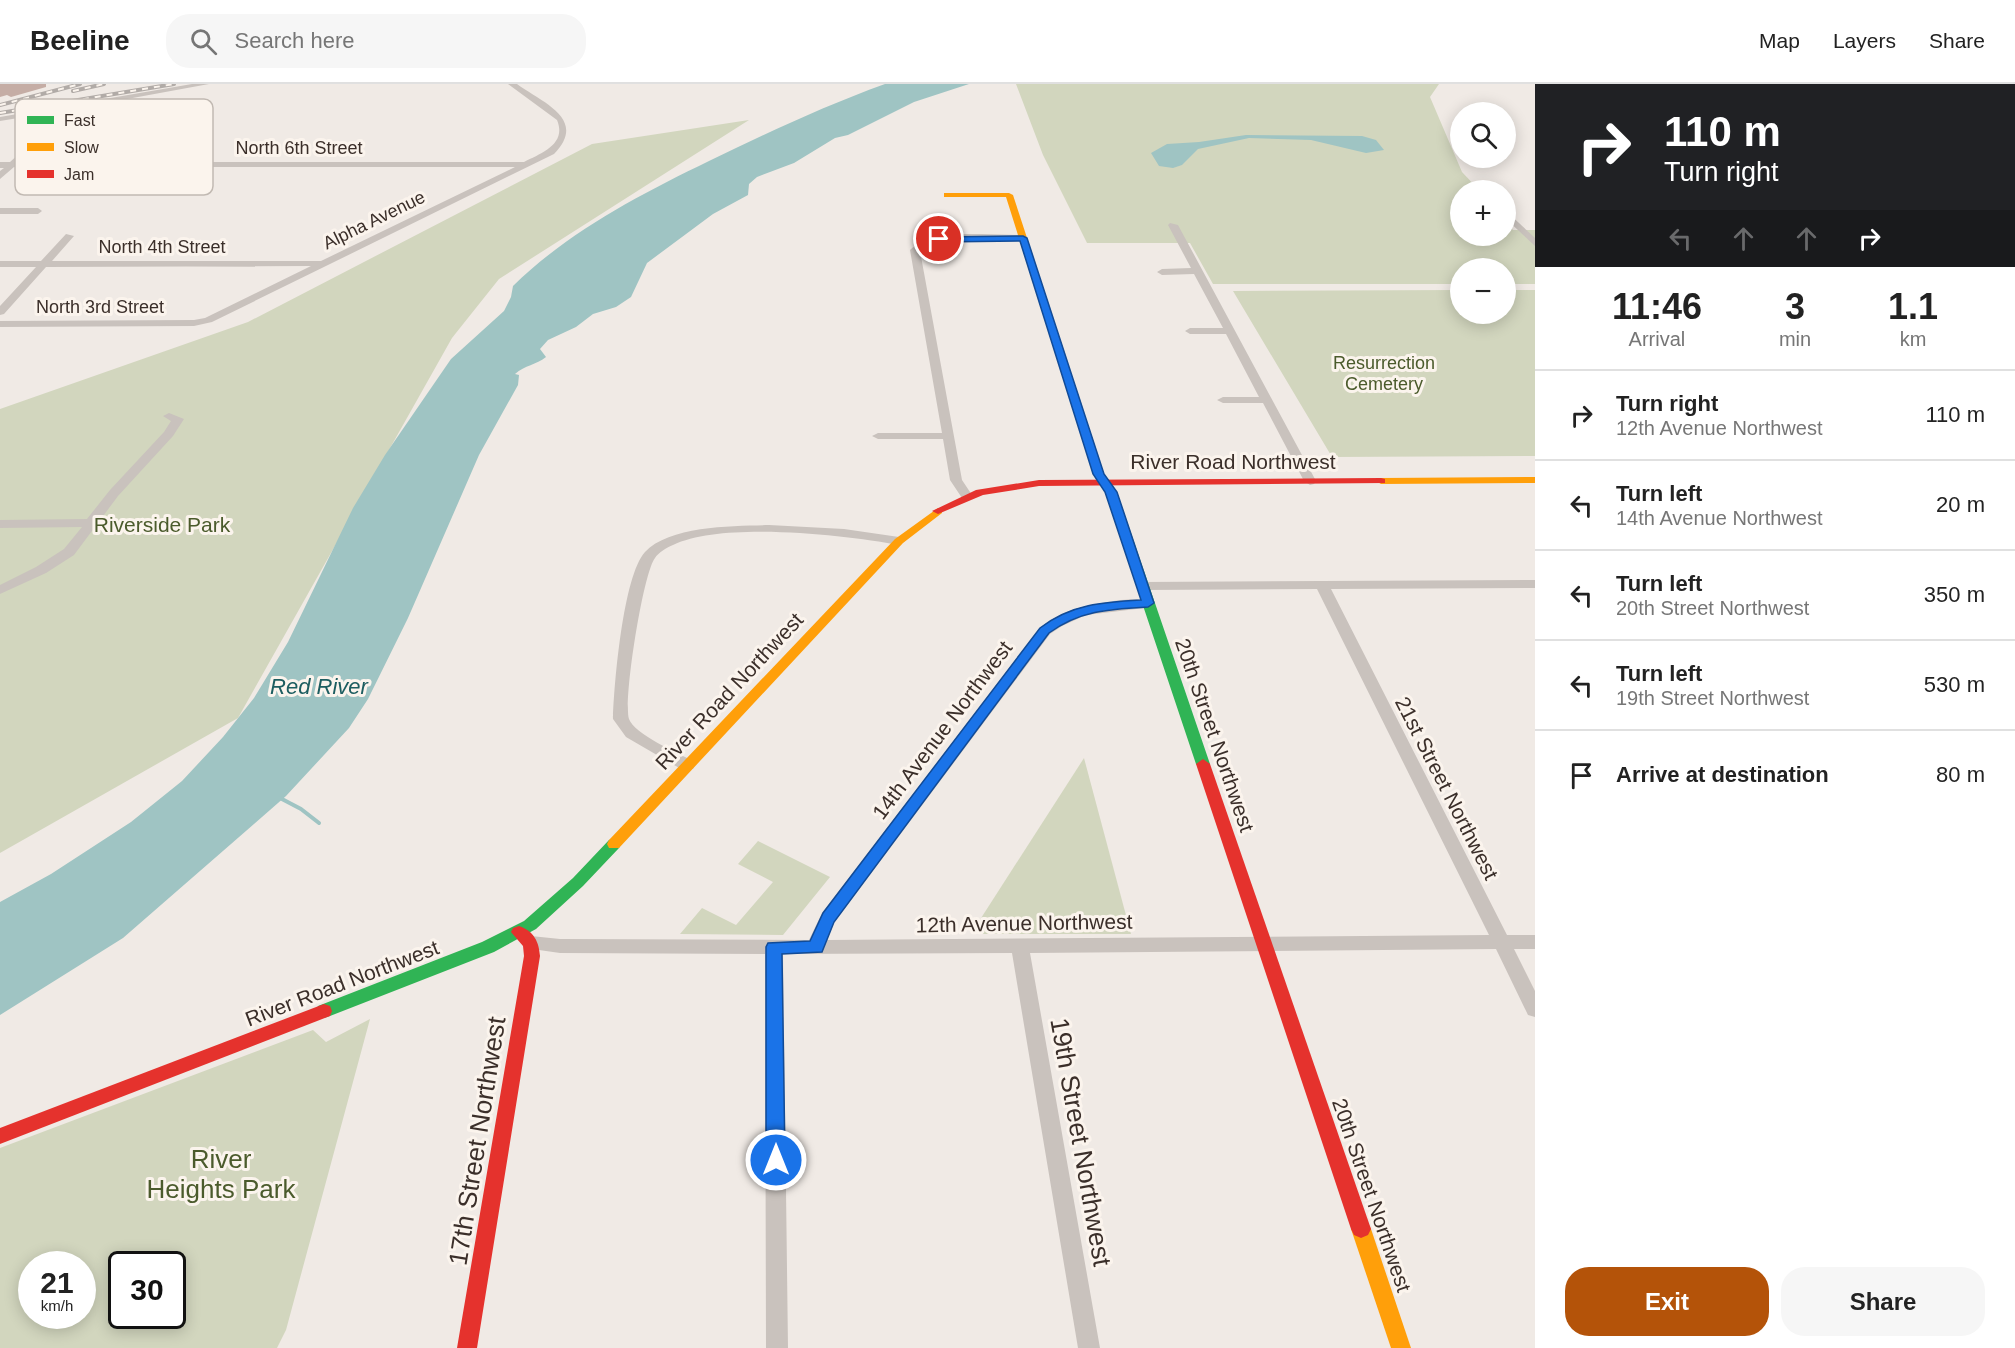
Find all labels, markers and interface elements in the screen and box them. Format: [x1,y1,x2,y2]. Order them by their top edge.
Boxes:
search box [166,14,586,68]
text: Beeline [30,25,130,56]
icon: search [187,25,220,58]
text: Search here [235,28,354,53]
text: Map [1759,29,1800,52]
text: Layers [1833,29,1896,52]
text: Share [1929,29,1985,52]
legend [15,99,213,195]
map controls [1450,102,1516,324]
button: search [1450,102,1516,168]
icon: right [1565,108,1643,186]
text: 110 m [1664,108,1781,155]
text: Fast [64,112,96,129]
street label: North 6th Street [235,138,363,158]
text: Slow [64,139,99,156]
text: Turn right [1664,157,1779,187]
text: Jam [64,166,94,183]
button: + [1450,180,1516,246]
street label: Alpha Avenue [320,187,428,253]
pin [913,213,964,264]
icon: arrive [922,222,955,255]
icon: left [1664,222,1697,255]
icon: ahead [1727,222,1760,255]
icon: ahead [1790,222,1823,255]
icon: right [1853,222,1886,255]
street label: North 4th Street [98,237,226,257]
button: − [1450,258,1516,324]
text: 11:46 [1612,286,1702,327]
text: 3 [1785,286,1805,327]
text: 1.1 [1888,286,1938,327]
street label: North 3rd Street [36,297,164,317]
text: Arrival [1629,328,1685,350]
text: min [1779,328,1811,350]
text: km [1900,328,1926,350]
park label: Resurrection Cemetery [1333,353,1435,394]
text: Turn right [1616,391,1718,416]
icon: right [1565,399,1598,432]
text: 110 m [1925,402,1985,427]
text: 12th Avenue Northwest [1616,417,1822,439]
street label: River Road Northwest [1130,450,1336,473]
text: Turn left [1616,481,1702,506]
icon: left [1565,489,1598,522]
text: 20 m [1936,492,1985,517]
text: 14th Avenue Northwest [1616,507,1822,529]
park label: Riverside Park [94,513,231,536]
text: Turn left [1616,571,1702,596]
icon: left [1565,579,1598,612]
text: 350 m [1924,582,1985,607]
text: 20th Street Northwest [1616,597,1809,619]
street label: River Road Northwest [651,608,808,774]
street label: 20th Street Northwest [1171,635,1259,835]
street label: 14th Avenue Northwest [868,636,1017,823]
text: Turn left [1616,661,1702,686]
icon: left [1565,669,1598,702]
text: 530 m [1924,672,1985,697]
water label: Red River [270,674,370,699]
text: 19th Street Northwest [1616,687,1809,709]
street label: 21st Street Northwest [1391,693,1503,883]
icon: arrive [1565,759,1598,792]
text: Arrive at destination [1616,762,1829,787]
text: 80 m [1936,762,1985,787]
street label: 12th Avenue Northwest [915,910,1133,936]
street label: River Road Northwest [242,935,442,1031]
street label: 17th Street Northwest [443,1014,512,1268]
street label: 19th Street Northwest [1044,1016,1118,1269]
street label: 20th Street Northwest [1328,1095,1416,1295]
position arrow [744,1128,808,1192]
park label: River Heights Park [147,1144,296,1204]
speed limit sign: 30 [108,1251,186,1329]
text: 21 [40,1266,74,1299]
button: Exit [1565,1267,1769,1336]
button: Share [1781,1267,1985,1336]
text: km/h [41,1297,73,1314]

